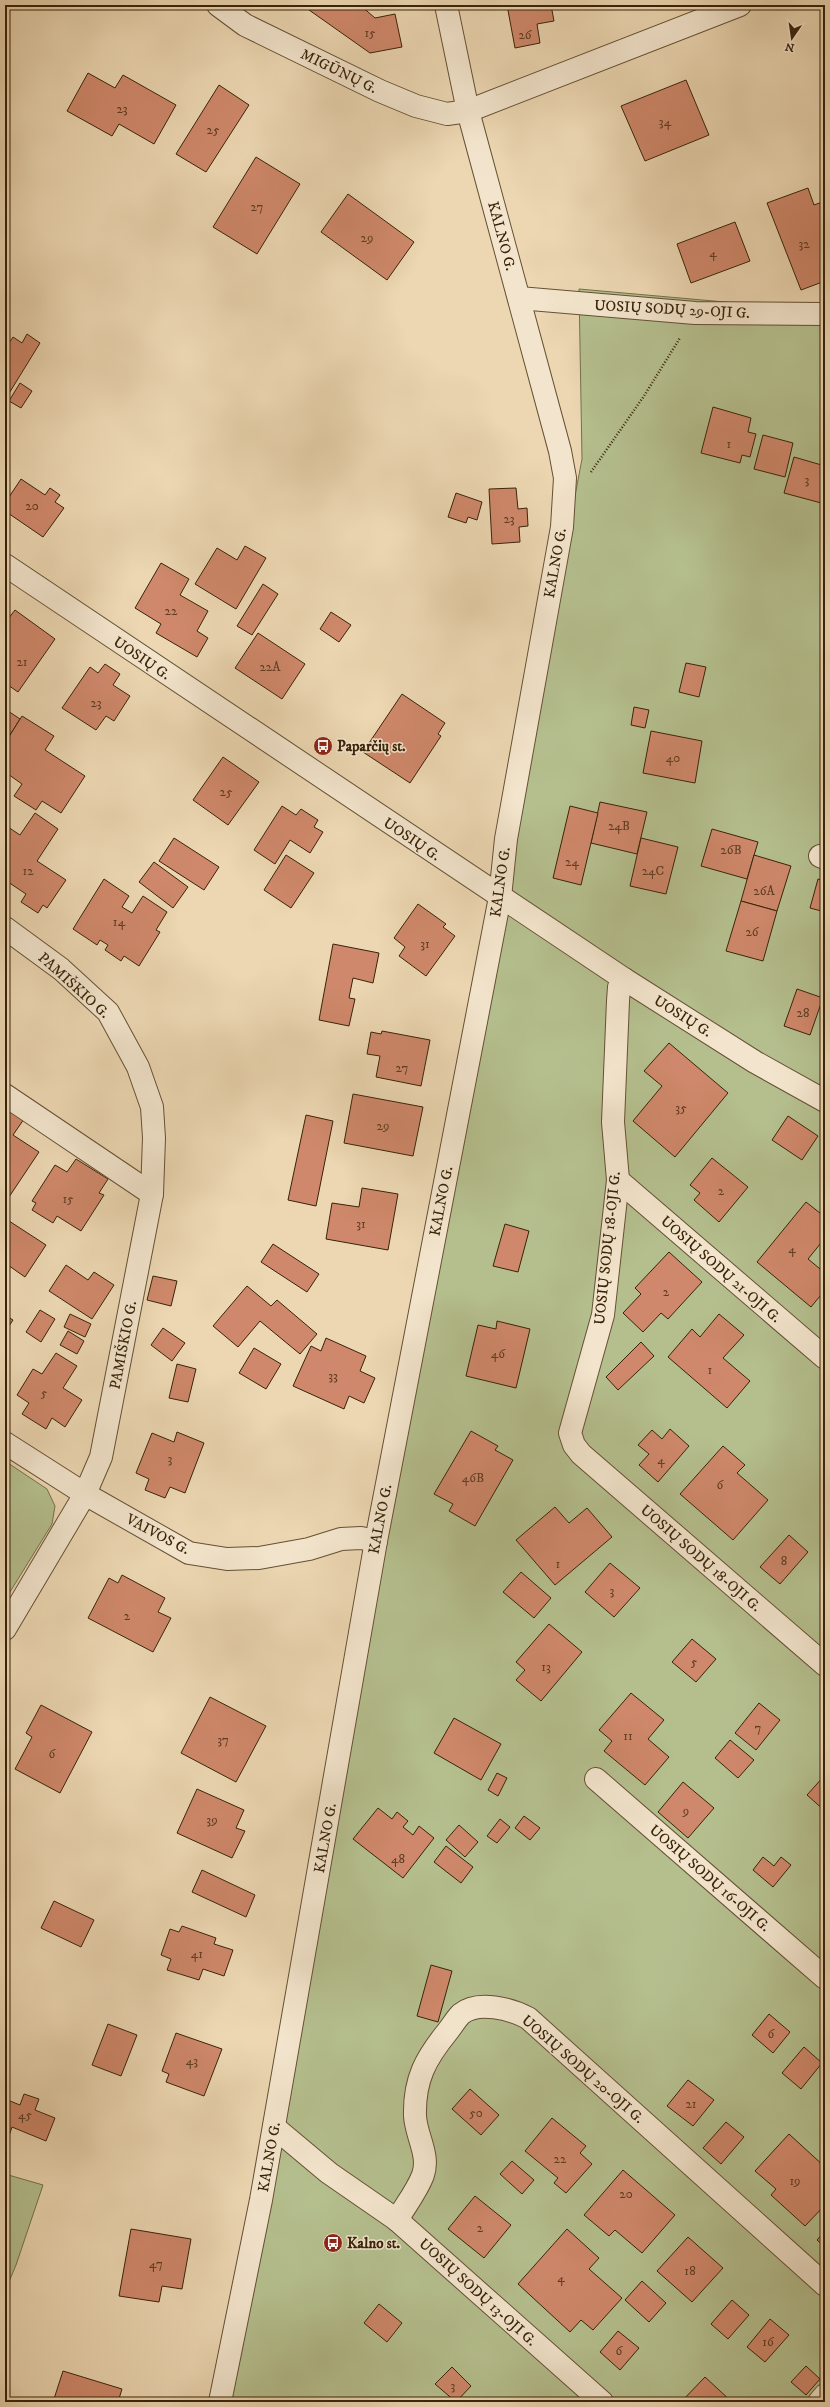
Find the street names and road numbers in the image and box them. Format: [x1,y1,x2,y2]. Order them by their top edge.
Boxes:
street label: MIGŪNŲ G. [297,45,380,98]
street label: KALNO G. [483,199,520,273]
street label: UOSIŲ SODŲ 29-OJI G. [594,296,750,323]
street label: KALNO G. [540,527,571,600]
street label: UOSIŲ G. [110,632,174,684]
street label: UOSIŲ G. [380,813,444,865]
street label: KALNO G. [486,846,515,918]
street label: PAMIŠKIO G. [34,947,114,1023]
street label: UOSIŲ G. [650,991,715,1042]
street label: KALNO G. [425,1165,458,1238]
street label: UOSIŲ SODŲ 18-OJI G. [590,1170,625,1326]
street label: UOSIŲ SODŲ 21-OJI G. [657,1212,785,1326]
street label: PAMIŠKIO G. [105,1299,141,1391]
street label: KALNO G. [364,1483,397,1556]
street label: UOSIŲ SODŲ 18-OJI G. [636,1501,765,1616]
street label: VAIVOS G. [122,1509,193,1559]
street label: KALNO G. [310,1802,341,1875]
street label: UOSIŲ SODŲ 16-OJI G. [645,1821,774,1936]
street label: UOSIŲ SODŲ 20-OJI G. [517,2011,648,2128]
street label: KALNO G. [254,2121,285,2194]
street label: UOSIŲ SODŲ 13-OJI G. [415,2234,541,2350]

